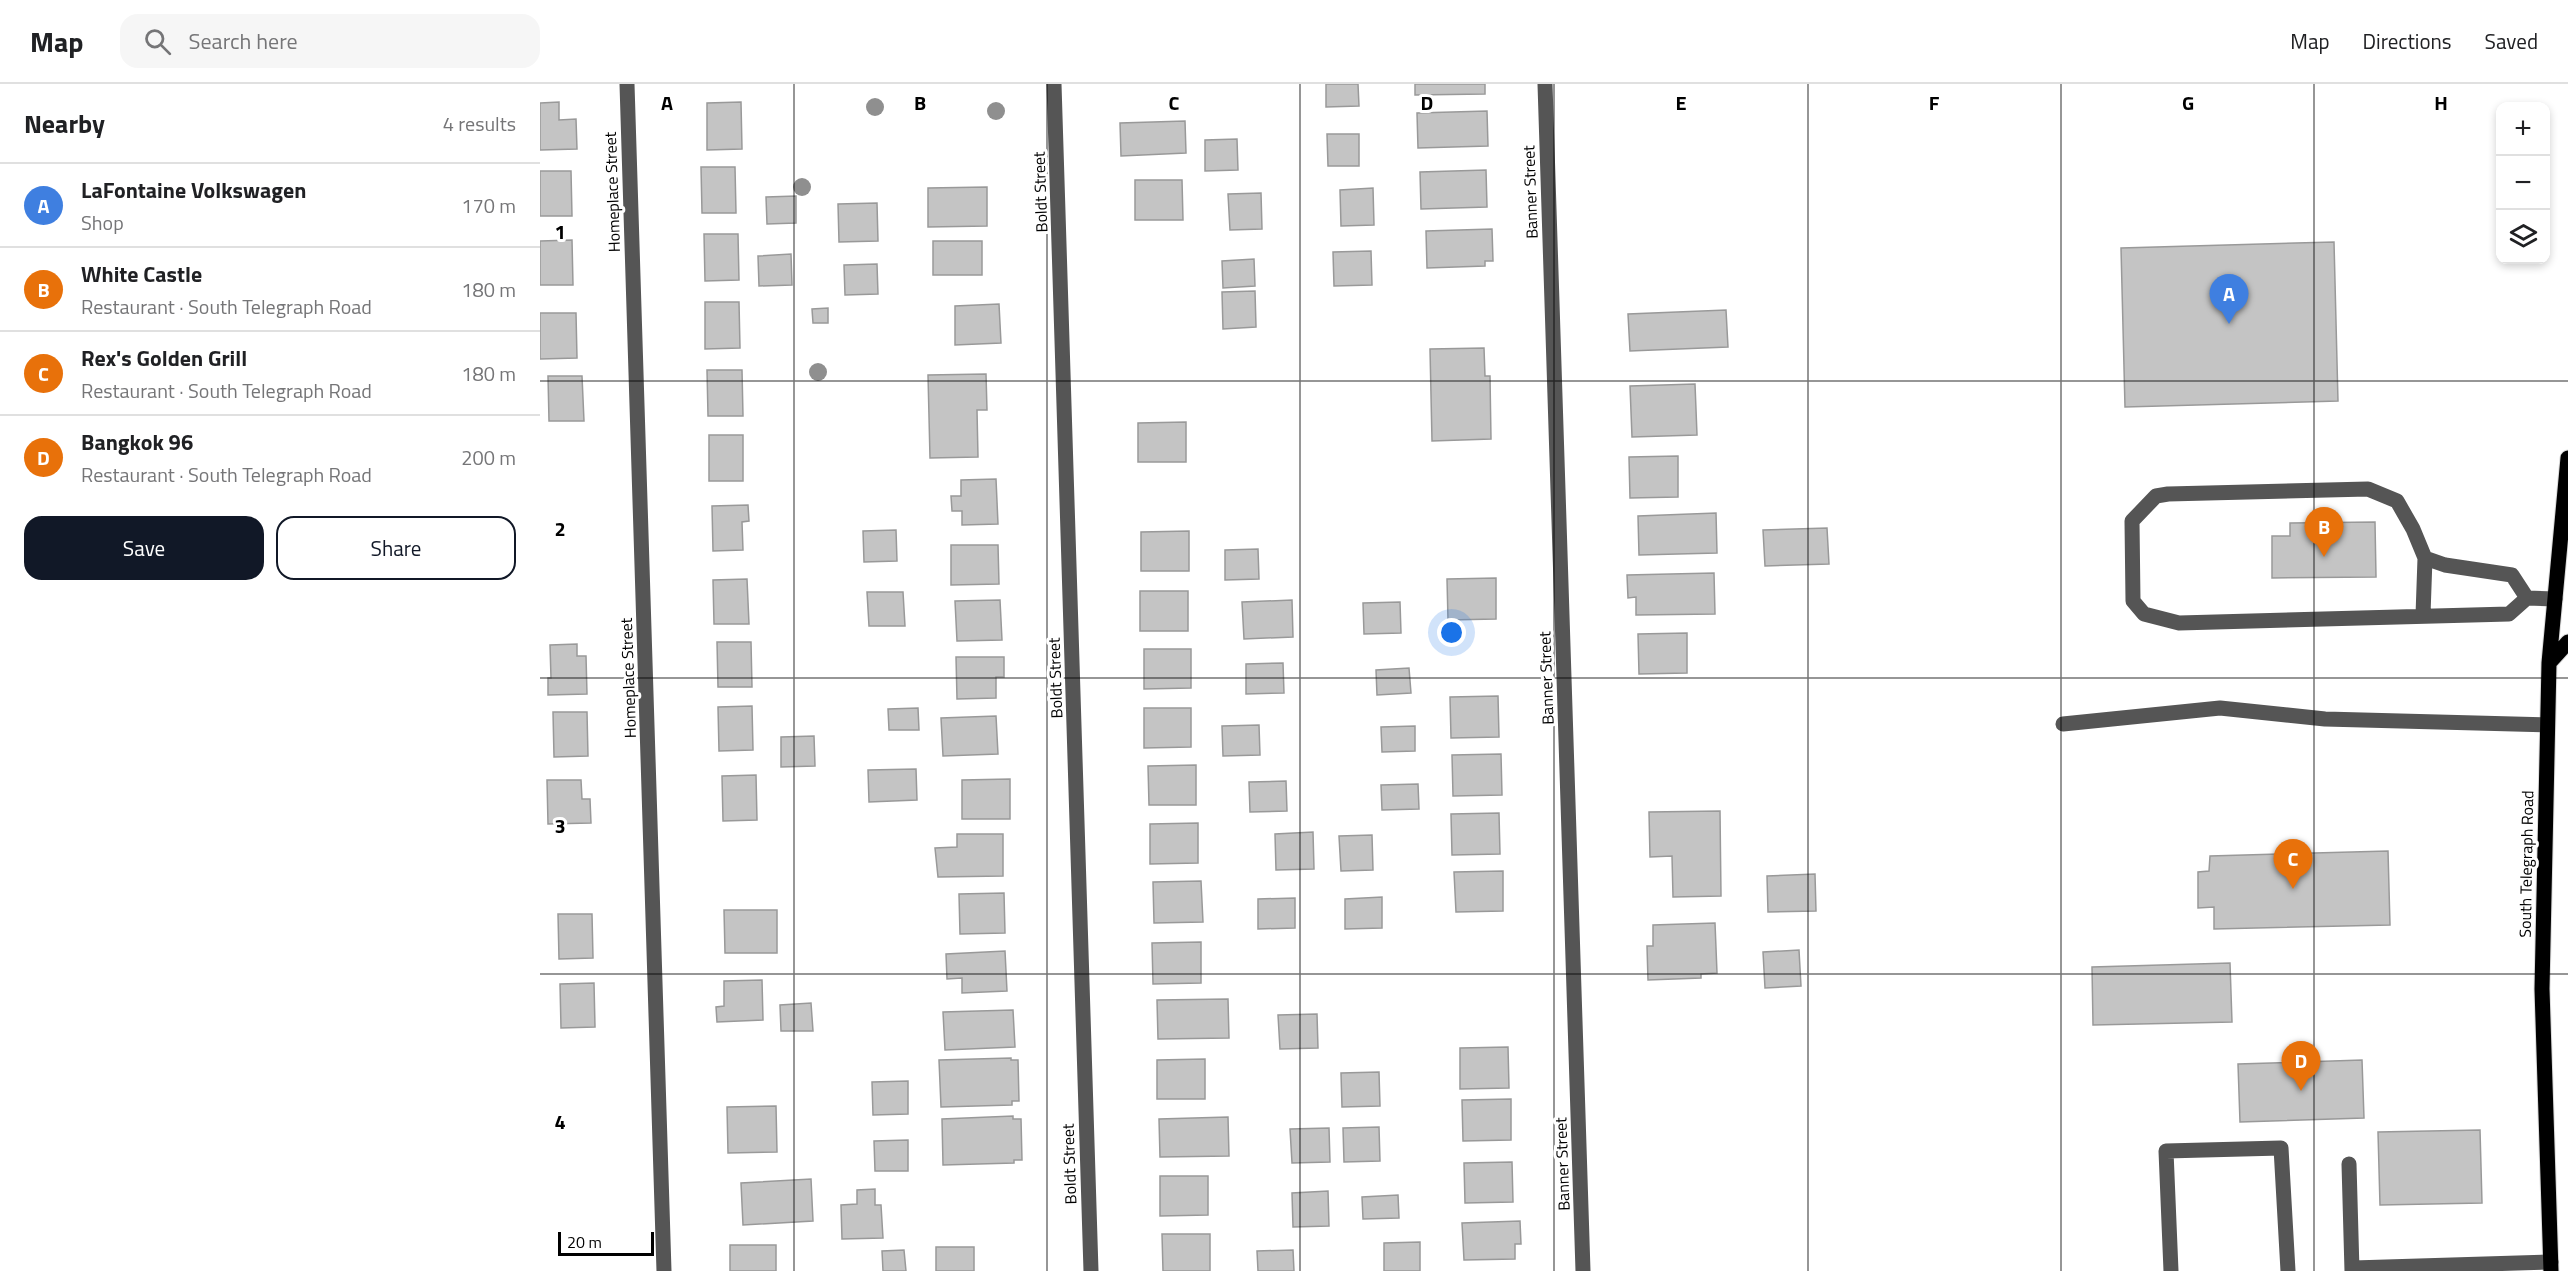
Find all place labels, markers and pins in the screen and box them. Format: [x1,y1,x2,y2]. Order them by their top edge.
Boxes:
pin: A [2210,274,2248,324]
pin: B [2304,508,2344,557]
pin: C [2274,840,2312,889]
pin: D [2282,1042,2320,1091]

